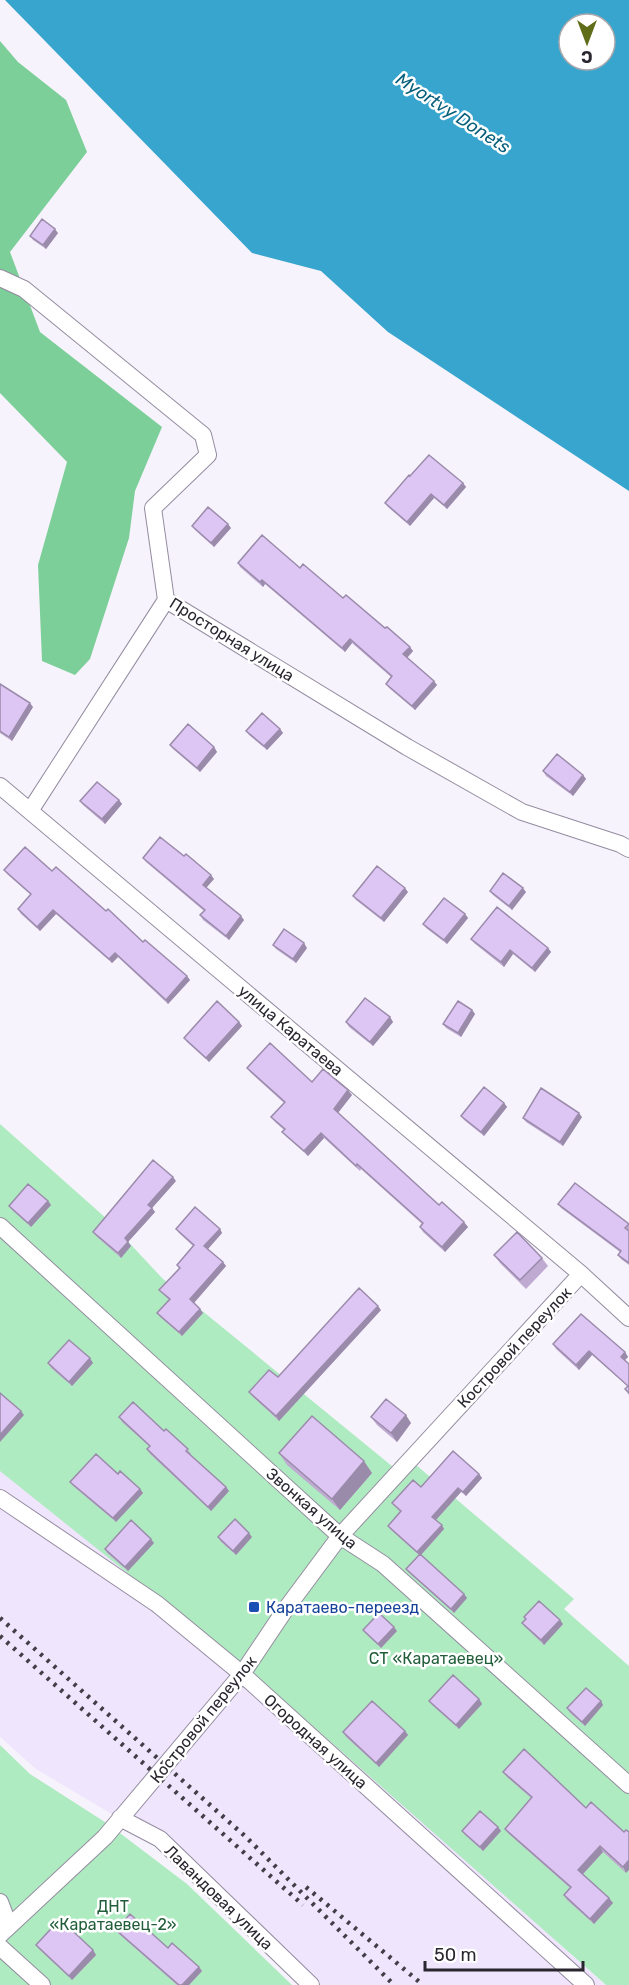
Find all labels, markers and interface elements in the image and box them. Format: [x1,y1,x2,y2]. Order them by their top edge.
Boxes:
north arrow [557,12,617,72]
text: С [581,47,593,66]
water label: Myortvy Donets [392,68,514,158]
street label: Просторная улица [166,593,297,685]
street label: улица Каратаева [234,981,347,1080]
street label: Костровой переулок [453,1283,576,1412]
street label: Звонкая улица [262,1464,361,1553]
place label: Каратаево-переезд [266,1598,419,1617]
marker: Каратаево-переезд [247,1600,261,1614]
park label: СТ «Каратаевец» [369,1649,504,1668]
street label: Костровой переулок [146,1651,261,1787]
street label: Огородная улица [260,1690,371,1793]
street label: Лавандовая улица [161,1841,277,1954]
park label: ДНТ «Каратаевец-2» [49,1897,177,1934]
scale bar [425,1934,582,1972]
text: 50 m [434,1944,477,1966]

